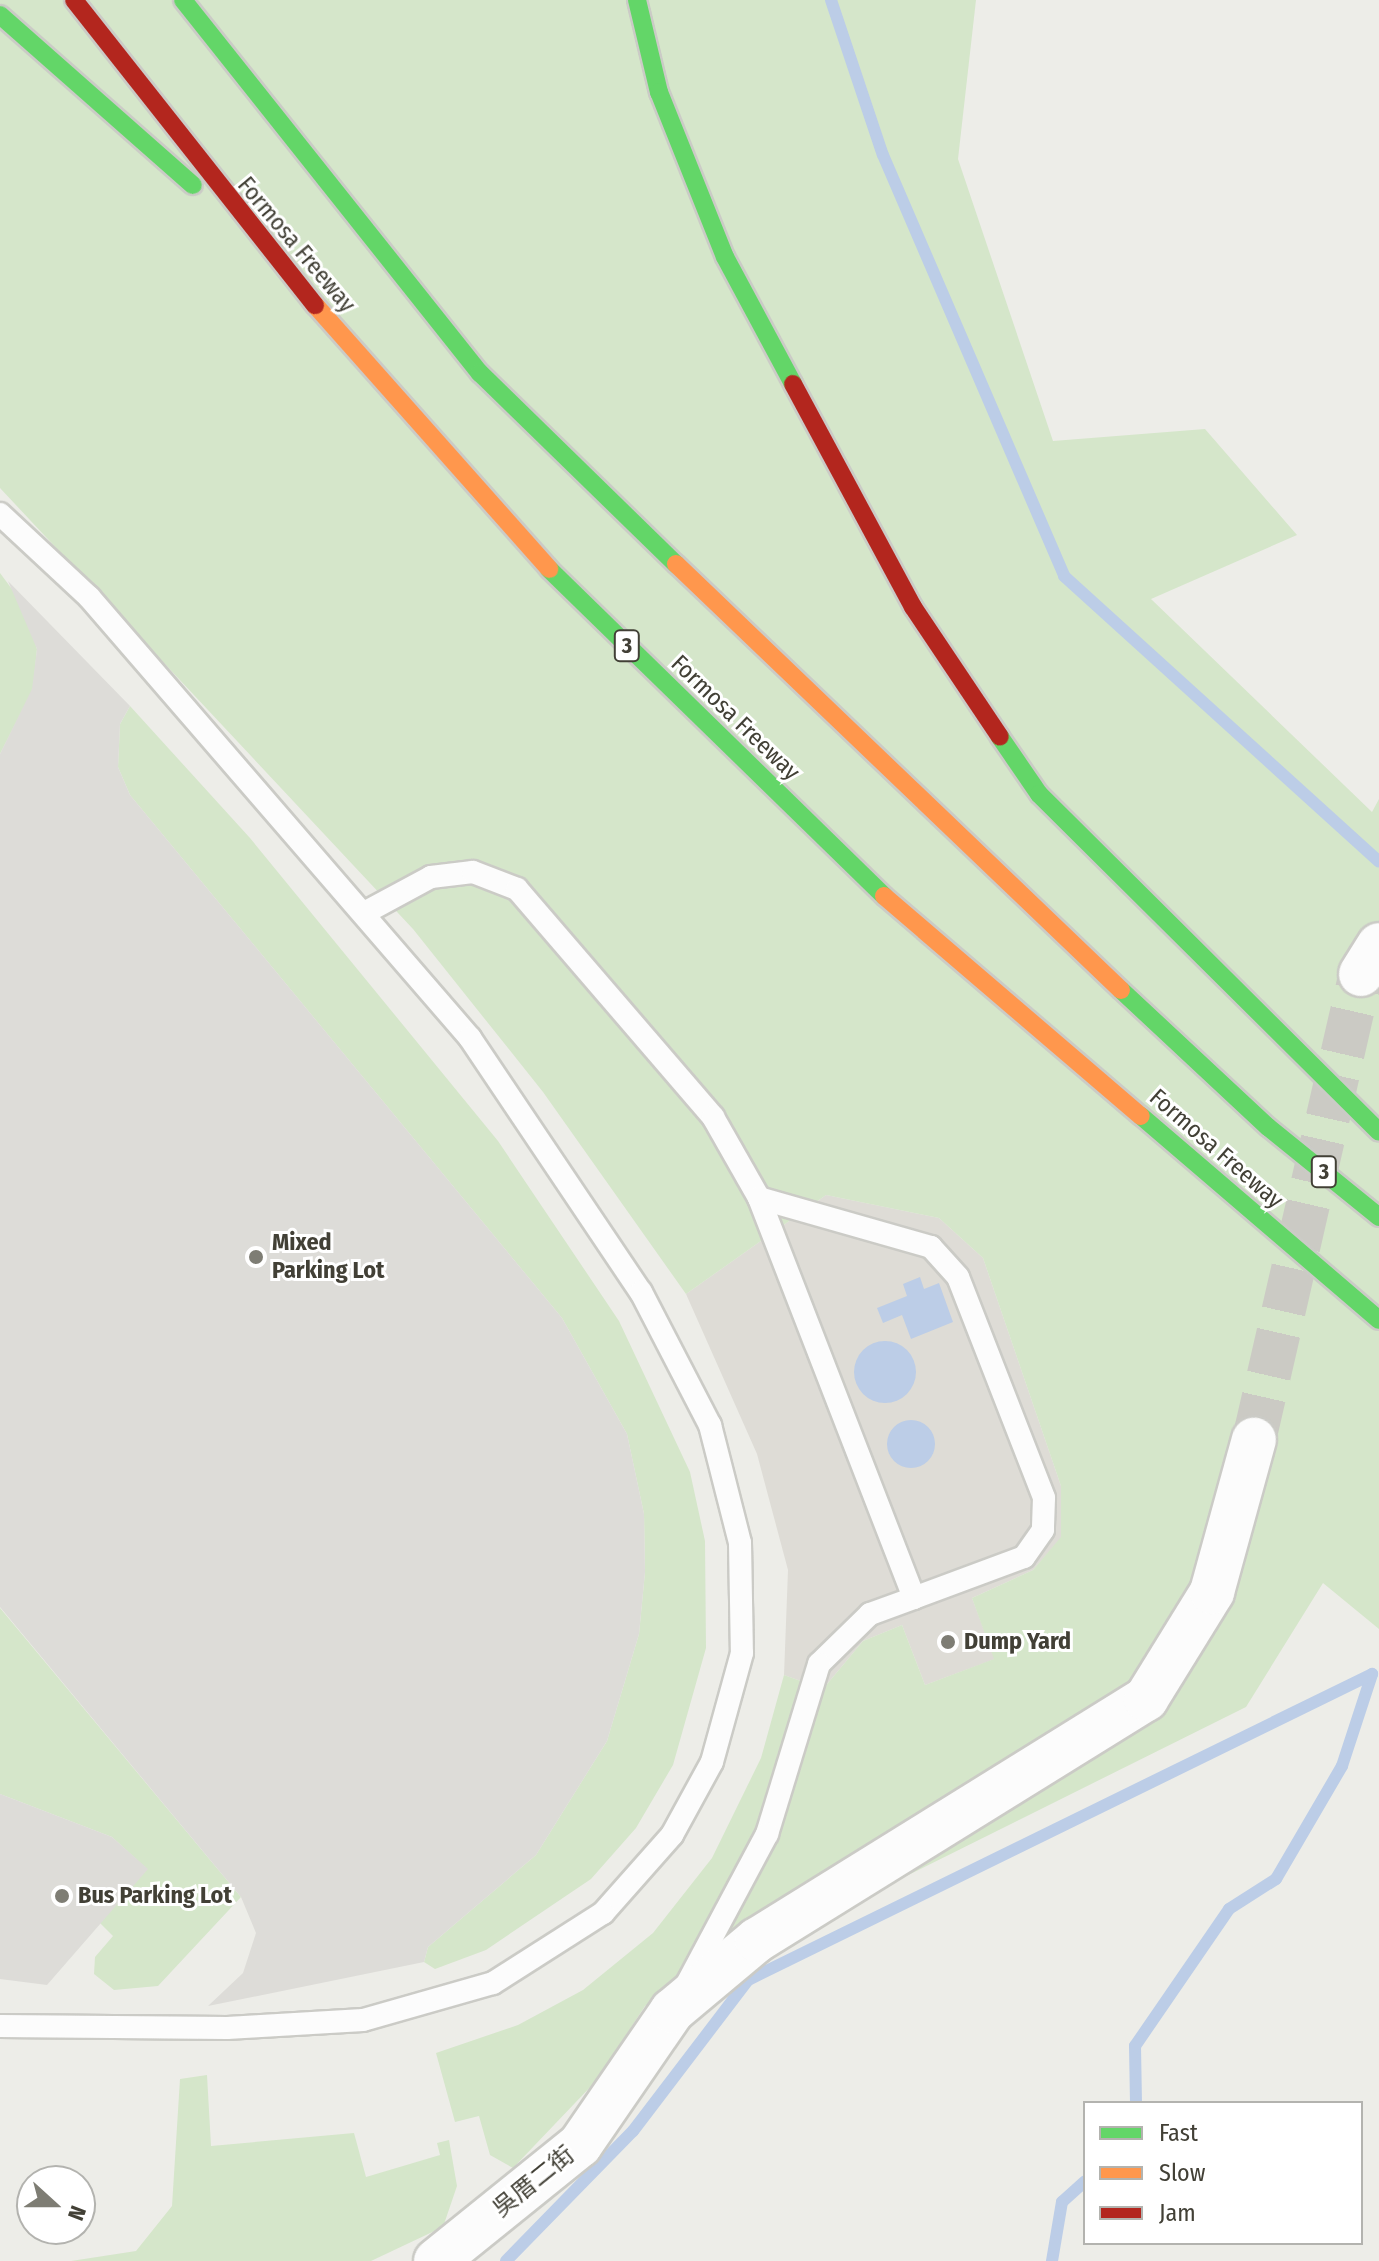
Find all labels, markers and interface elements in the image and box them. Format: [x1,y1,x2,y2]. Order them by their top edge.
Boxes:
street label: Formosa Freeway [231,171,361,319]
road number: 3 [613,628,641,664]
street label: Formosa Freeway [665,649,805,787]
street label: Formosa Freeway [1143,1083,1289,1215]
road number: 3 [1310,1154,1338,1190]
place label: Mixed Parking Lot [272,1229,385,1285]
marker: Mixed Parking Lot [247,1248,265,1266]
place label: Dump Yard [964,1628,1071,1656]
marker: Dump Yard [939,1633,957,1651]
place label: Bus Parking Lot [78,1882,232,1910]
marker: Bus Parking Lot [53,1887,71,1905]
legend [1083,2101,1363,2245]
text: Fast [1159,2119,1198,2147]
street label: 吳厝二街 [488,2141,580,2223]
text: Slow [1159,2159,1205,2187]
north arrow [16,2165,96,2245]
text: Jam [1159,2199,1196,2227]
text: N [62,2202,92,2224]

